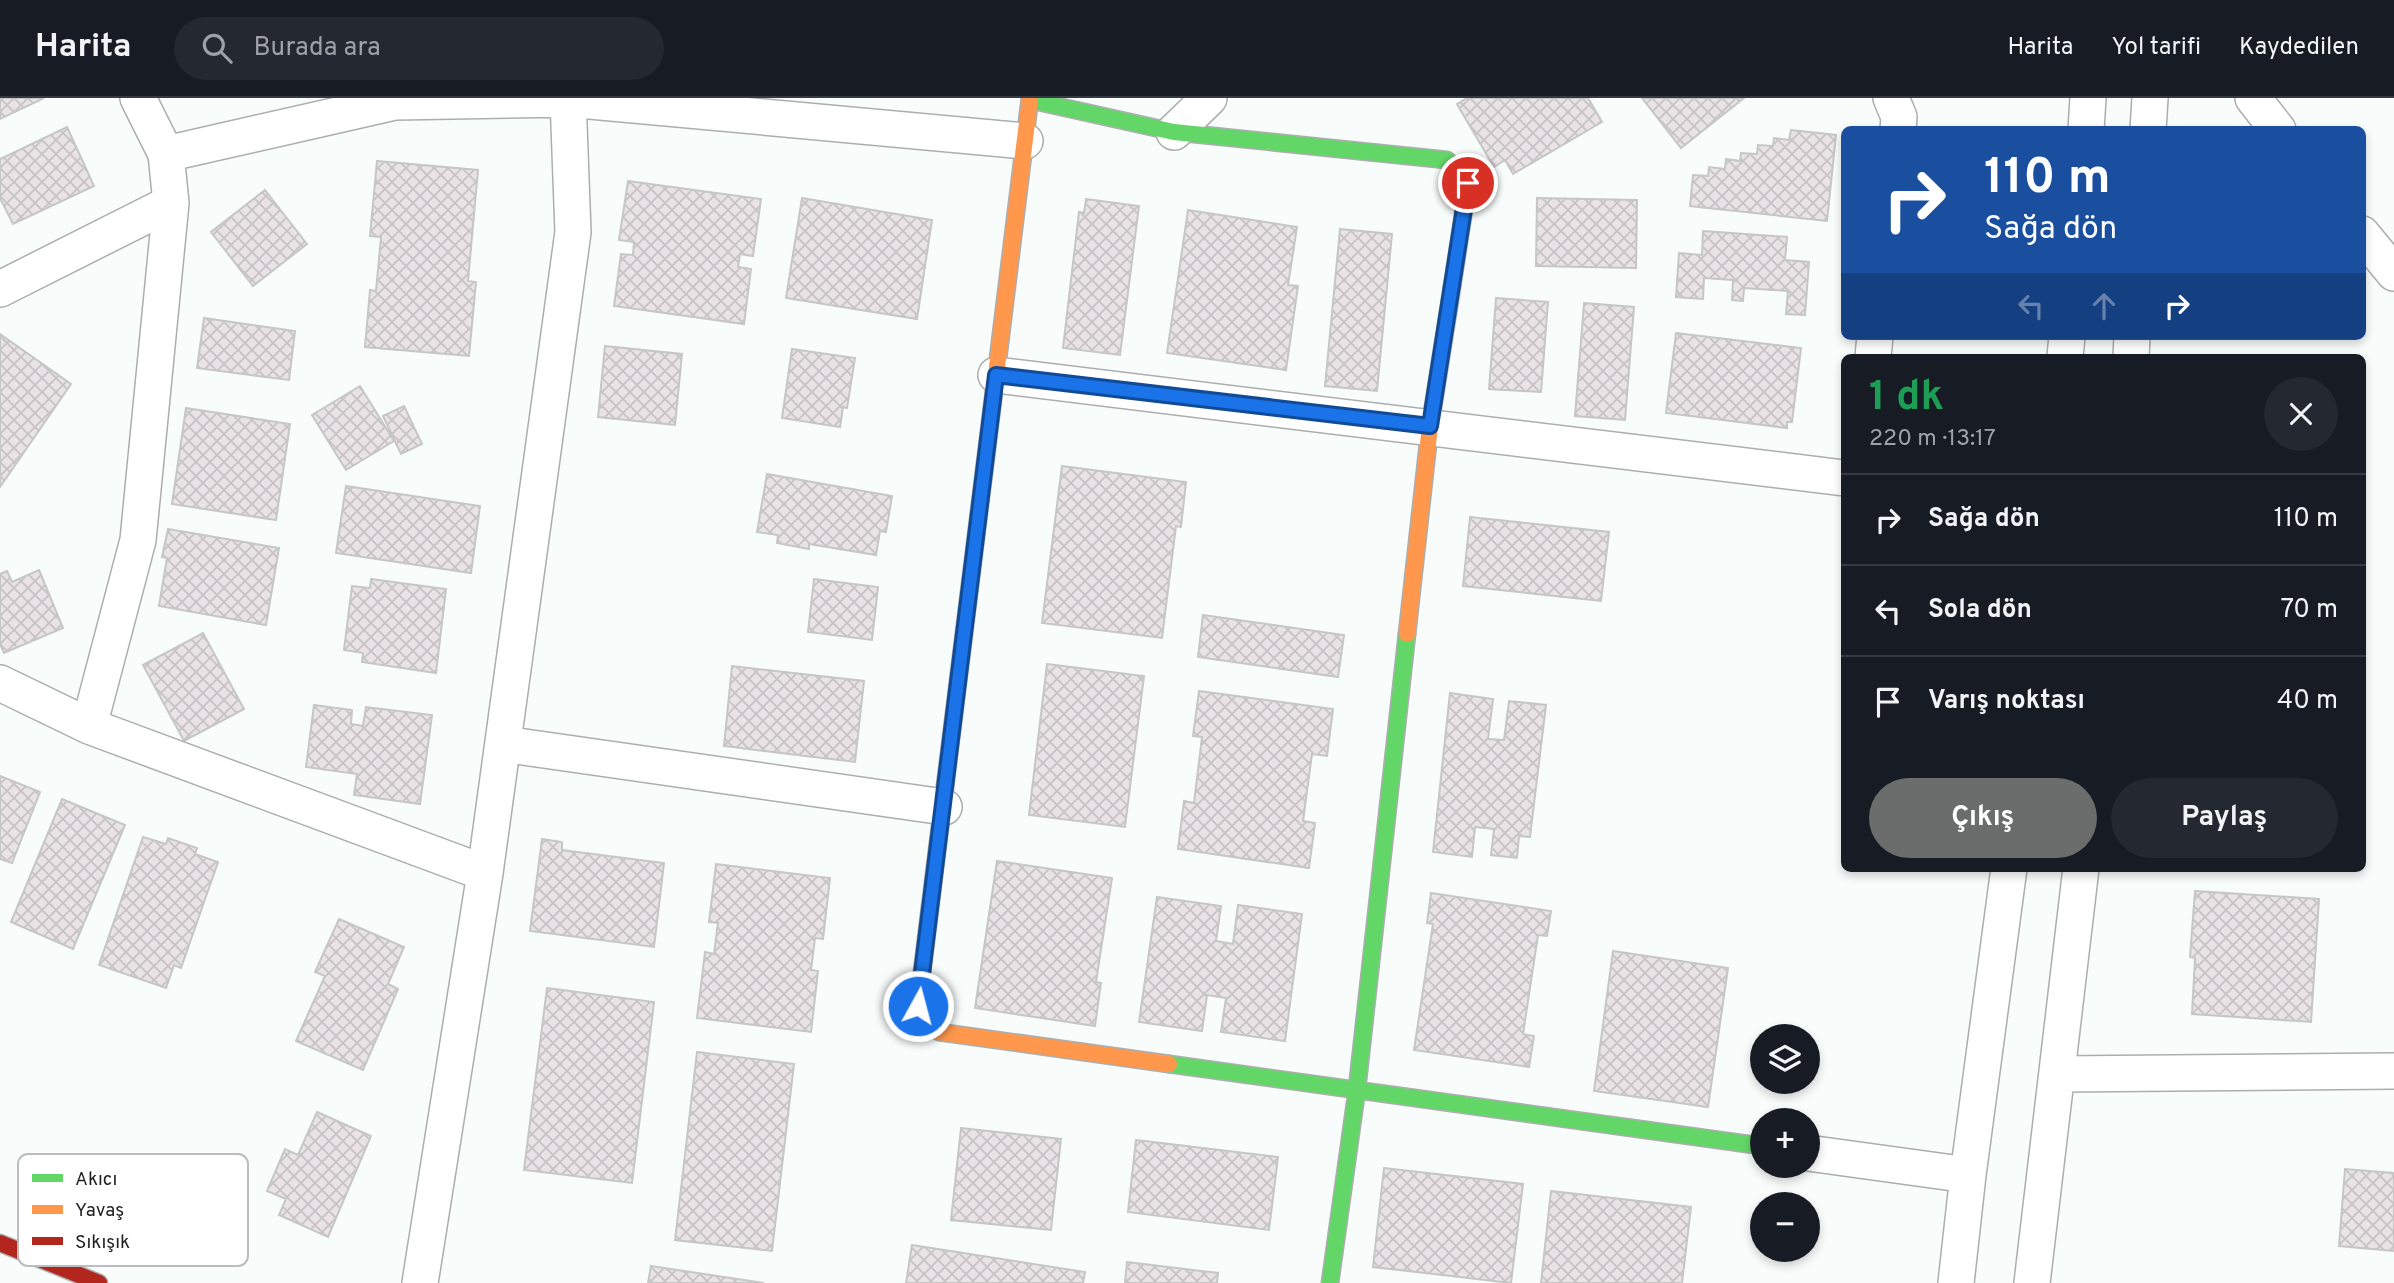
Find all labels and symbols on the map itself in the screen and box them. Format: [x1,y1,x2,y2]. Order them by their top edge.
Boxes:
pin [1438,153,1498,213]
position arrow [881,969,955,1043]
legend [18,1154,248,1266]
text: Akıcı [75,1168,117,1192]
text: Yavaş [75,1199,124,1223]
text: Sıkışık [75,1231,130,1255]

